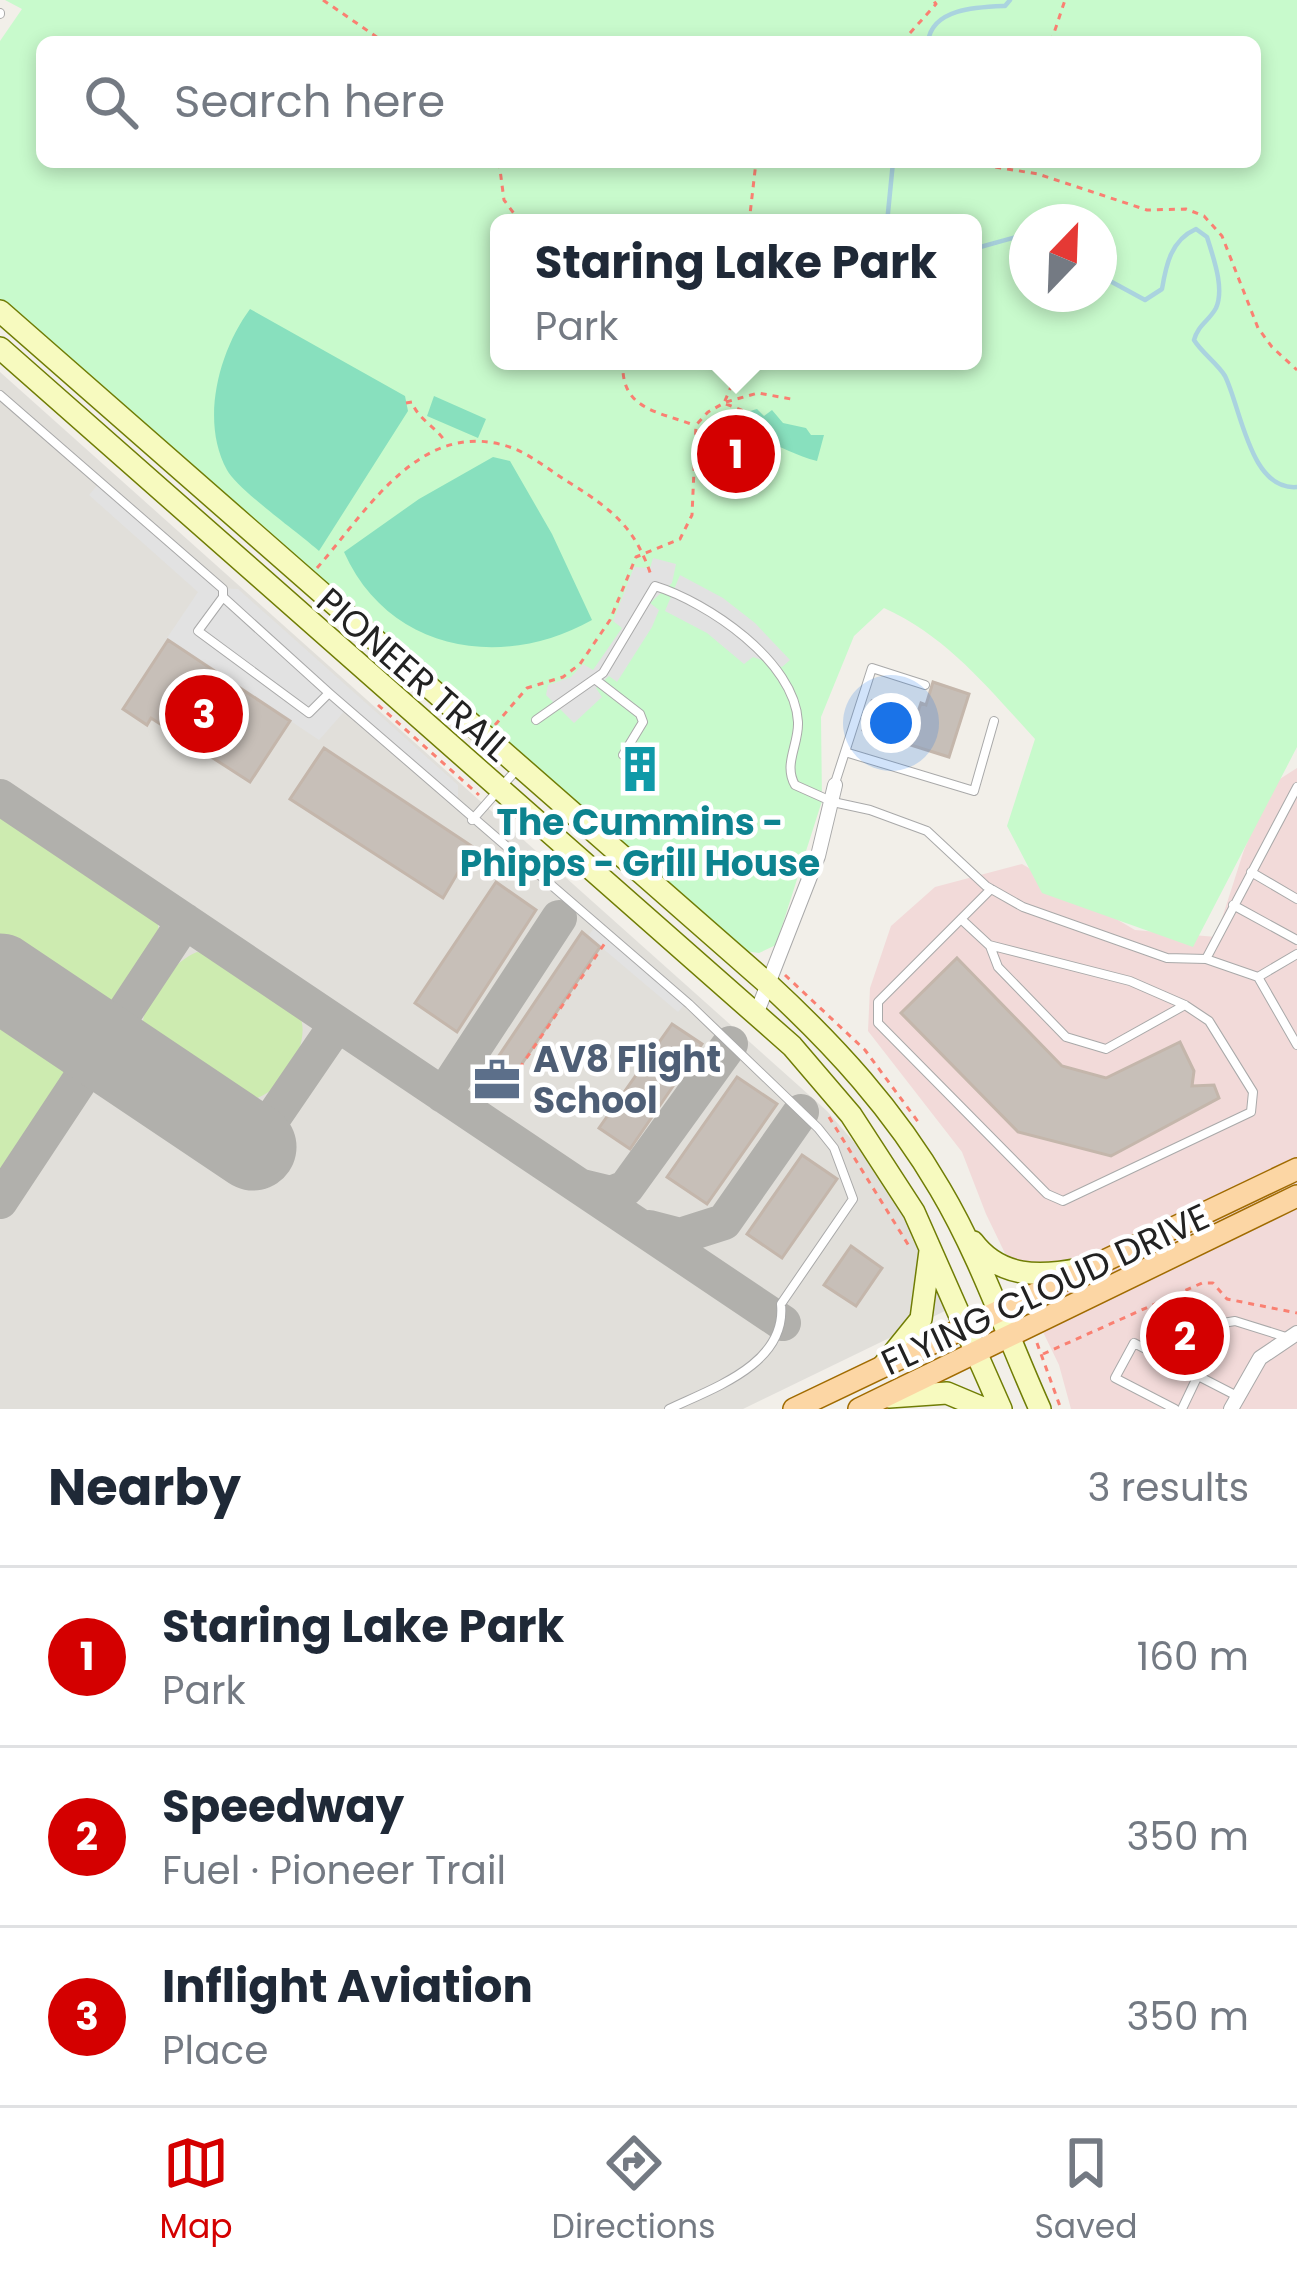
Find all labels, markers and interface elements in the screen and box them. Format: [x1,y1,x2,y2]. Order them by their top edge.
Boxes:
search box [36,36,1261,168]
icon: search [78,69,144,135]
text: Search here [174,70,445,133]
north arrow [1009,204,1117,312]
popup [490,214,982,370]
text: Staring Lake Park [535,231,937,294]
text: Park [535,299,618,354]
pin: 1 [697,409,775,499]
street label: PIONEER TRAIL [306,576,522,773]
pin: 3 [165,669,243,759]
your location [861,693,921,753]
building icon: The Cummins - Phipps - Grill House [615,744,665,794]
place label: The Cummins - Phipps - Grill House [460,797,820,889]
place label: AV8 Flight School [533,1034,721,1126]
office icon: AV8 Flight School [472,1055,522,1105]
street label: FLYING CLOUD DRIVE [873,1191,1218,1388]
pin: 2 [1146,1291,1224,1381]
text: Nearby [48,1451,241,1523]
text: 3 results [1087,1460,1249,1515]
text: Staring Lake Park [162,1595,564,1658]
text: 1 [80,1629,94,1684]
text: 160 m [1137,1629,1249,1684]
text: Park [162,1663,246,1718]
text: Speedway [162,1775,404,1838]
text: 2 [76,1809,98,1864]
text: 350 m [1126,1809,1249,1864]
text: Fuel · Pioneer Trail [162,1843,506,1898]
text: Inflight Aviation [162,1955,533,2018]
text: 3 [75,1989,99,2044]
text: 350 m [1126,1989,1249,2044]
text: Place [162,2023,268,2078]
tab: Map [160,2130,233,2252]
tab: Directions [552,2130,715,2252]
tab: Saved [1035,2130,1137,2252]

